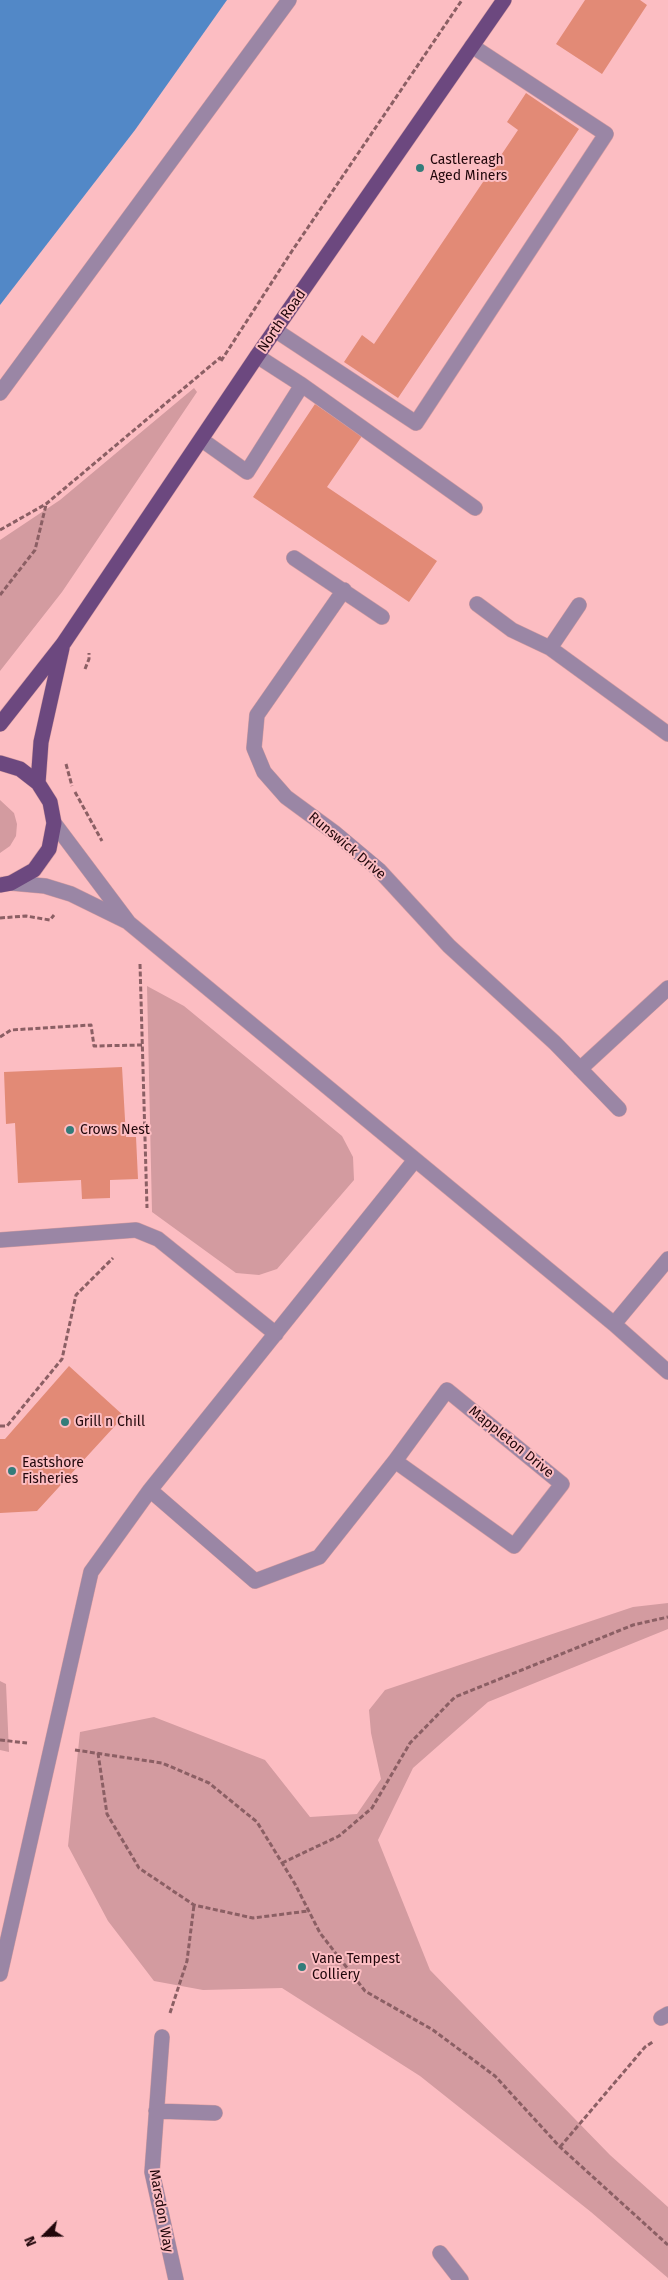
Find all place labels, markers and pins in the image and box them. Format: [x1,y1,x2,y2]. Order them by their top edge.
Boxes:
place label: Castlereagh Aged Miners [430,152,507,184]
marker: Castlereagh Aged Miners [414,162,426,174]
place label: Crows Nest [80,1122,150,1138]
marker: Crows Nest [64,1124,76,1136]
place label: Grill n Chill [75,1414,145,1430]
marker: Grill n Chill [59,1416,71,1428]
place label: Eastshore Fisheries [22,1455,84,1488]
marker: Eastshore Fisheries [6,1465,18,1477]
place label: Vane Tempest Colliery [312,1951,400,1984]
marker: Vane Tempest Colliery [296,1961,308,1973]

